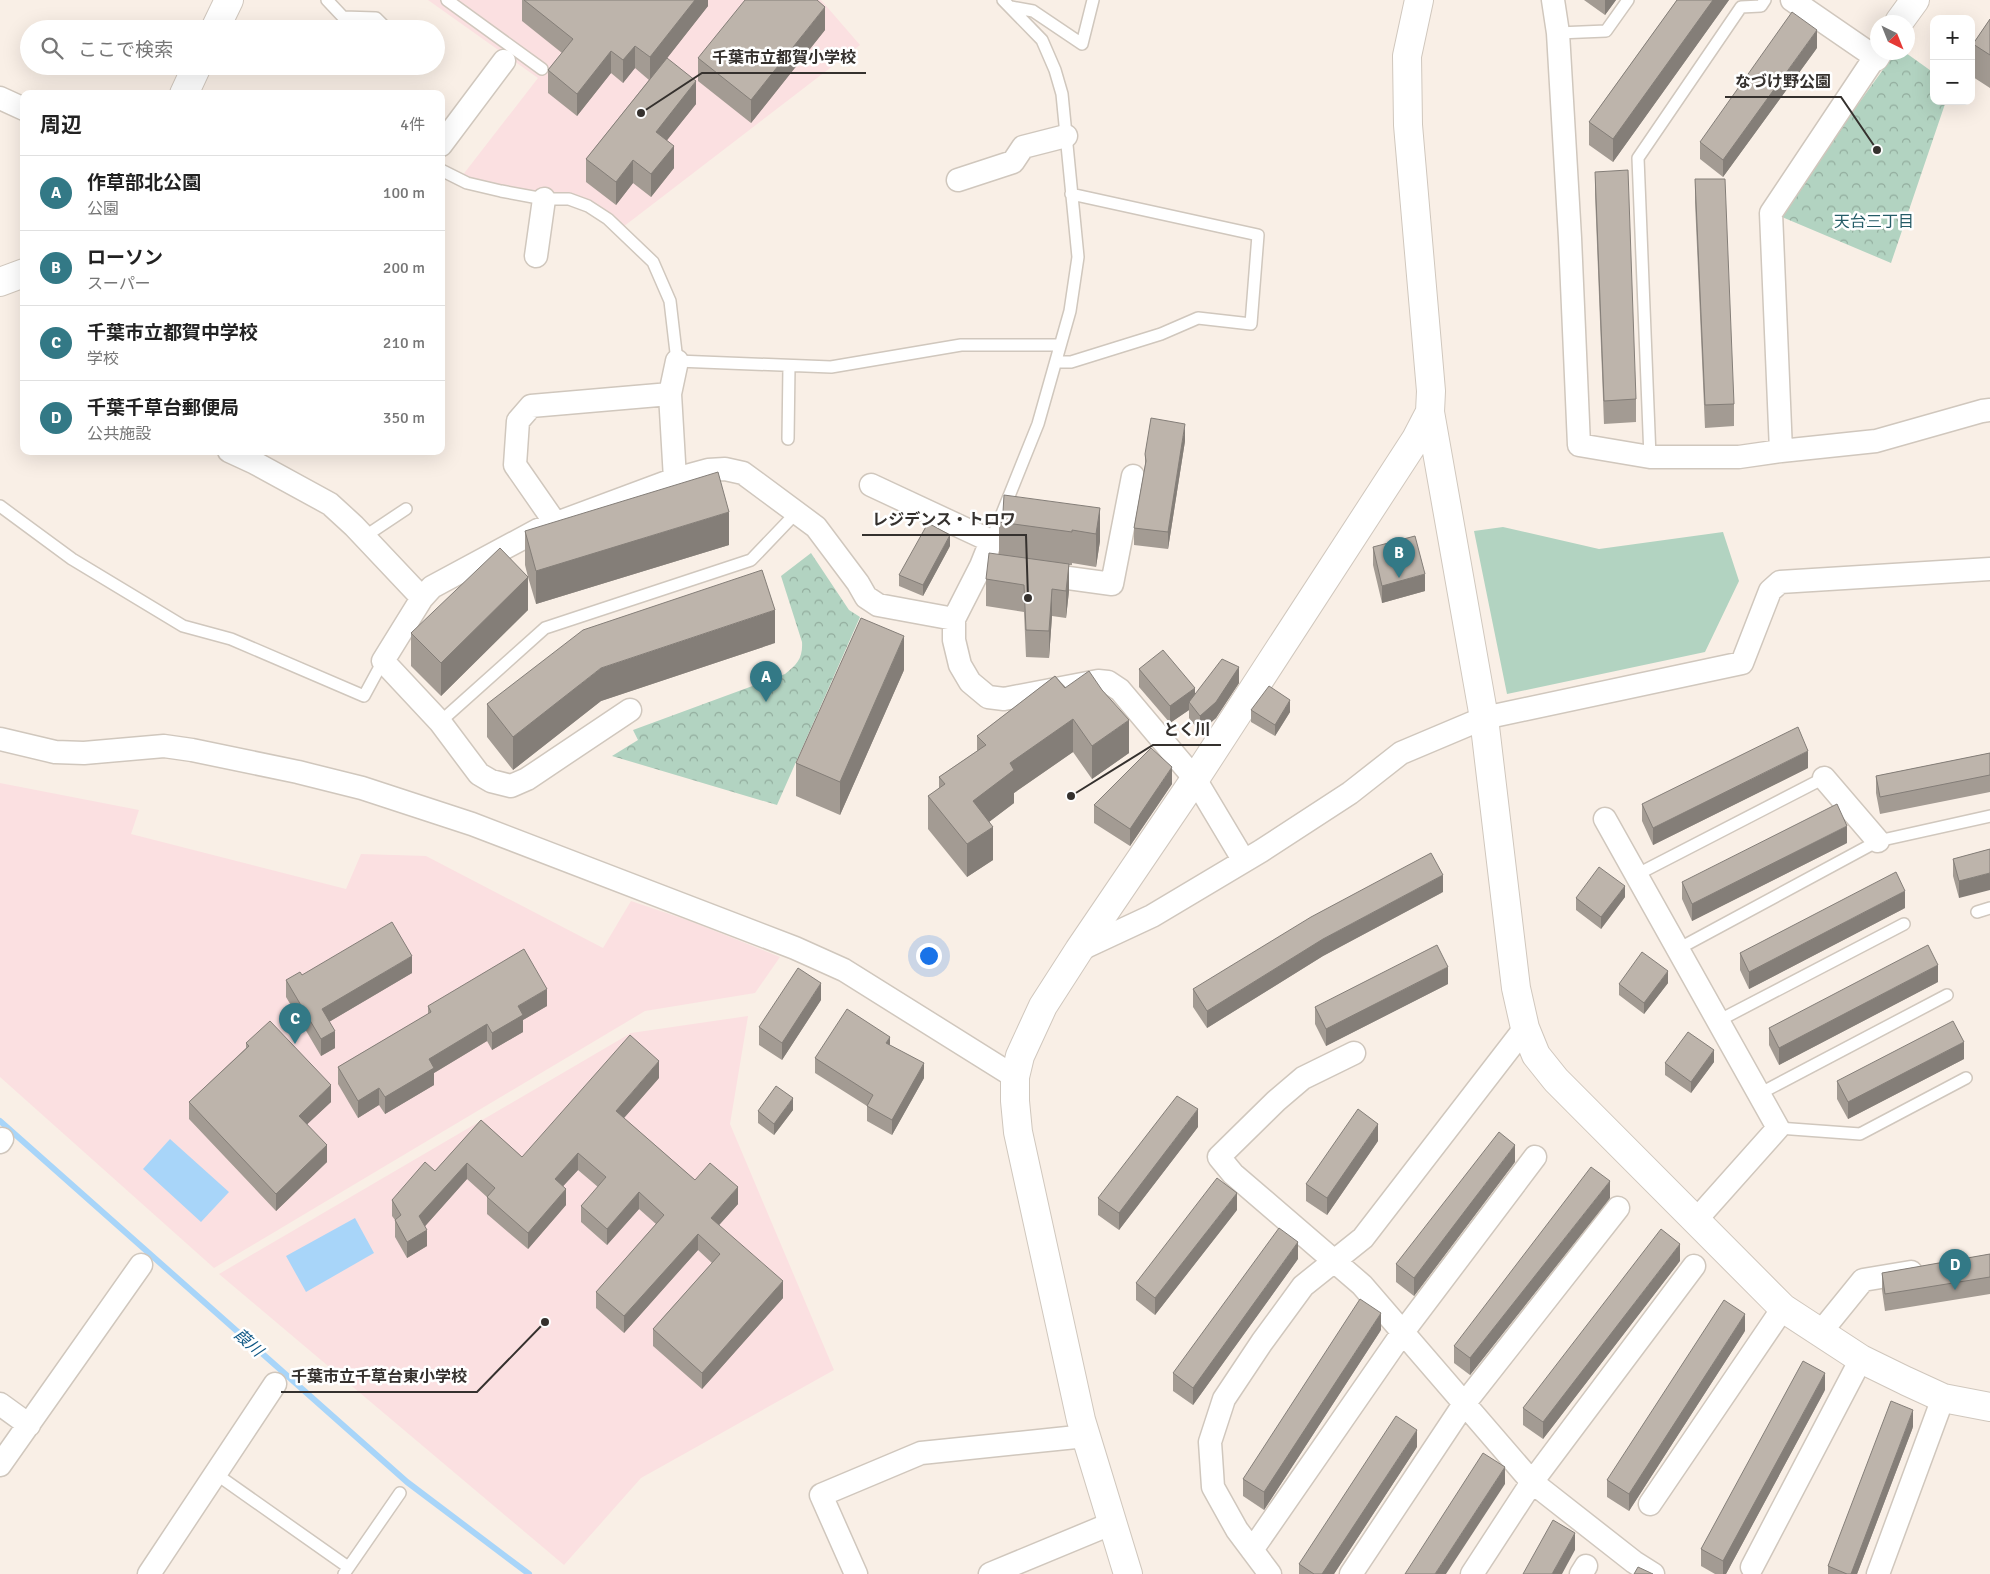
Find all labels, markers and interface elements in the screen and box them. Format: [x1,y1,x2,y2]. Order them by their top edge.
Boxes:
north arrow [1870,15,1915,60]
map controls [1930,15,1975,105]
button: + [1930,15,1975,60]
search box [20,20,445,75]
icon: search [38,34,66,62]
text: ここで検索 [78,38,173,62]
callout: 千葉市立都賀小学校 [702,42,866,73]
text: 千葉市立都賀小学校 [712,48,856,68]
button: − [1930,60,1975,105]
callout: なづけ野公園 [1725,66,1841,97]
text: なづけ野公園 [1735,72,1831,92]
text: 周辺 [40,112,82,138]
text: 4件 [400,115,425,135]
text: 作草部北公園 [87,171,201,195]
text: A [51,183,61,203]
text: 100 m [383,183,425,203]
text: 公園 [87,199,119,219]
district label: 天台三丁目 [1834,212,1914,232]
text: ローソン [87,246,163,270]
text: B [51,258,61,278]
text: 200 m [383,258,425,278]
text: スーパー [87,274,151,294]
text: 千葉市立都賀中学校 [87,321,258,345]
text: C [51,333,61,353]
text: 210 m [383,333,425,353]
text: 学校 [87,349,119,369]
text: 千葉千草台郵便局 [87,396,239,420]
text: D [51,408,61,428]
text: 350 m [383,408,425,428]
text: 公共施設 [87,424,151,444]
callout: レジデンス・トロワ [862,504,1026,535]
text: レジデンス・トロワ [872,510,1016,530]
pin: B [1383,537,1415,578]
pin: A [750,661,782,702]
callout: とく川 [1153,714,1221,745]
text: とく川 [1163,720,1211,740]
your location [916,943,942,969]
pin: C [279,1003,311,1044]
pin: D [1939,1249,1971,1290]
water label: 葭川 [230,1325,268,1362]
callout: 千葉市立千草台東小学校 [281,1361,477,1392]
text: 千葉市立千草台東小学校 [291,1367,467,1387]

